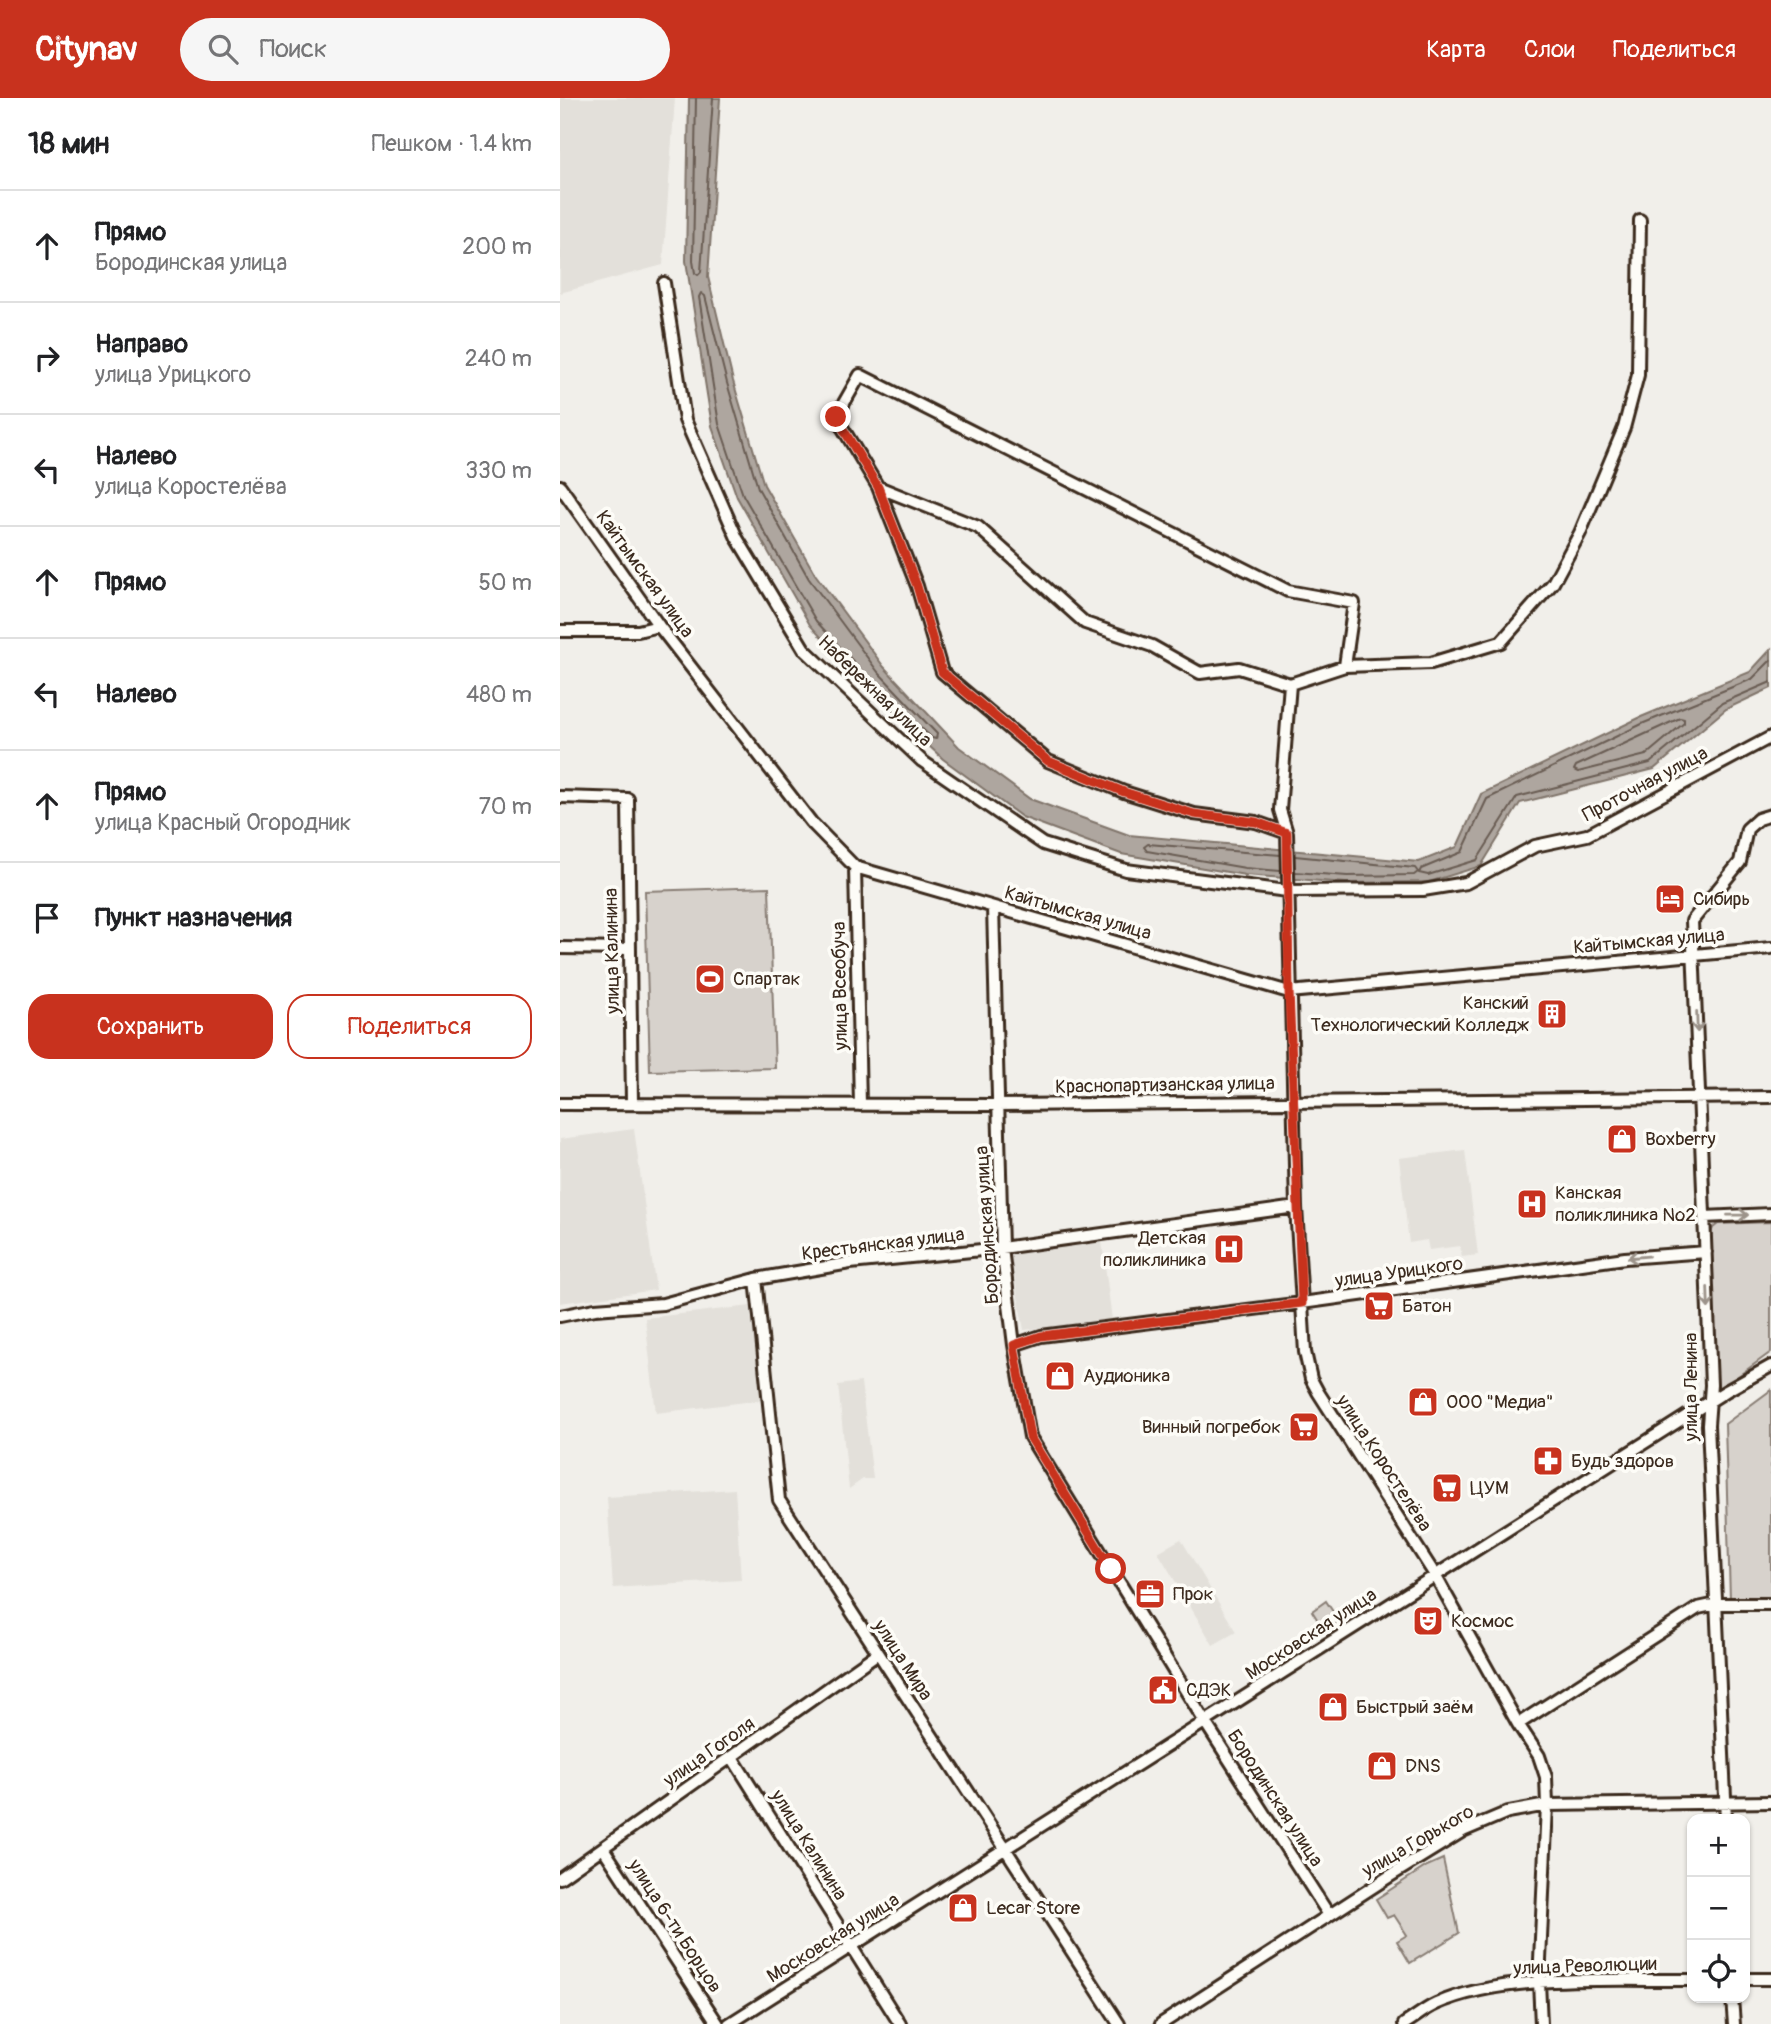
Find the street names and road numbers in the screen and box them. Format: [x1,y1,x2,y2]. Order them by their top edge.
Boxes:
street label: Кайтымская улица [591,506,699,643]
street label: Набережная улица [813,630,937,752]
street label: Проточная улица [1578,741,1712,827]
street label: Кайтымская улица [1002,881,1154,945]
street label: улица Калинина [599,888,625,1015]
street label: улица Всеобуча [827,921,853,1052]
street label: Кайтымская улица [1572,922,1726,960]
street label: Краснопартизанская улица [1055,1071,1275,1099]
street label: Бородинская улица [969,1145,1005,1305]
street label: Крестьянская улица [800,1222,966,1266]
street label: улица Урицкого [1333,1251,1464,1293]
street label: улица Ленина [1679,1333,1703,1442]
street label: улица Коростелёва [1330,1389,1437,1536]
street label: Московская улица [1241,1583,1381,1685]
street label: улица Мира [868,1614,938,1705]
street label: улица Гоголя [658,1712,759,1793]
street label: Бородинская улица [1222,1725,1328,1871]
street label: улица Калинина [765,1784,853,1905]
street label: улица Горького [1357,1799,1478,1883]
street label: улица 6-ти Борцов [622,1854,727,1997]
street label: Московская улица [762,1888,904,1988]
street label: улица Революции [1512,1951,1658,1981]

